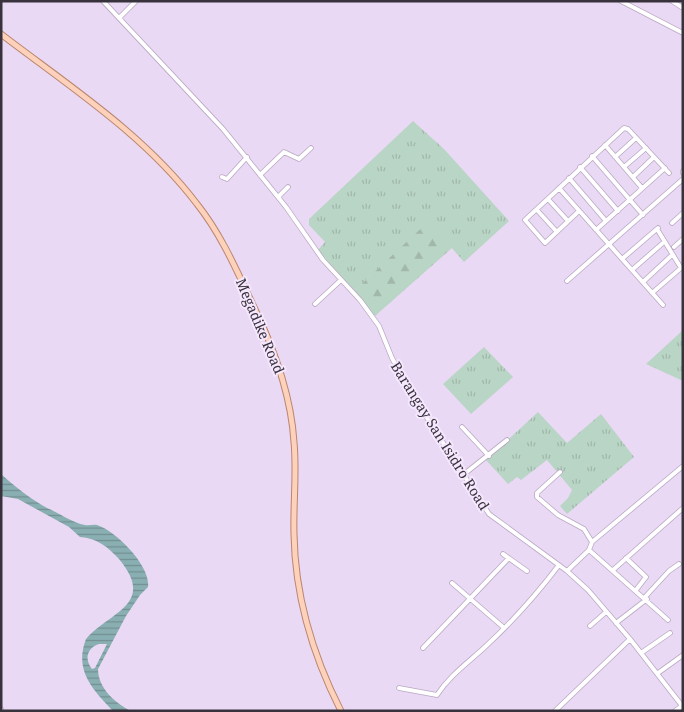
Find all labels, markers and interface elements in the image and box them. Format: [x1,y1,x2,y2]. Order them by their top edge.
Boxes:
street label: Megadike Road [232,275,289,377]
street label: Barangay San Isidro Road [387,358,494,514]

